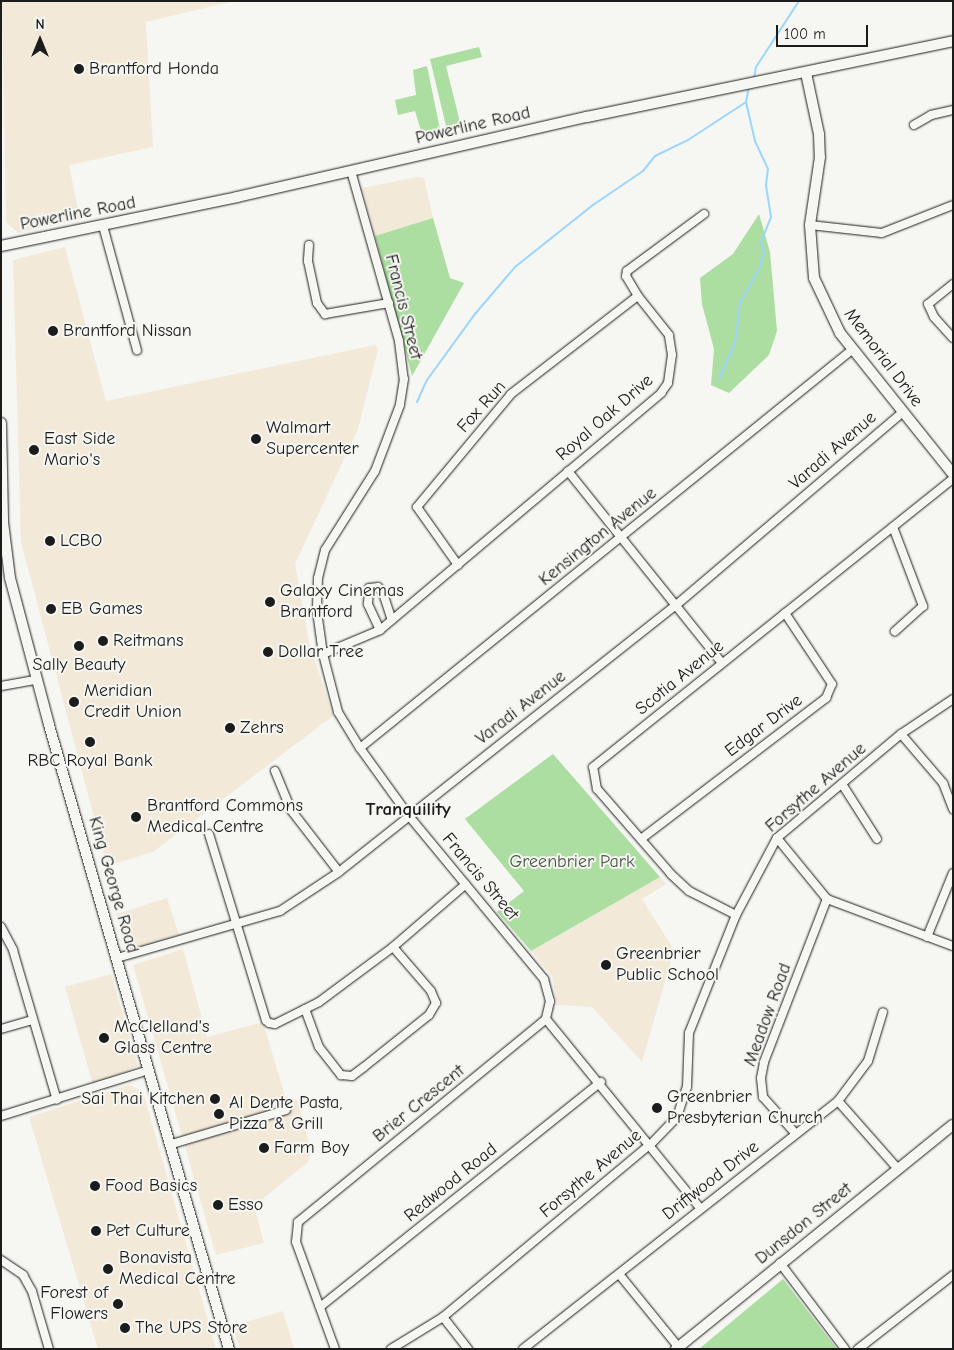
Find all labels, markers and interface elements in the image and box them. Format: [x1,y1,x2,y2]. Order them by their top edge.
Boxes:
north arrow [15,15,65,65]
scale bar [779,15,872,47]
text: N [35,16,45,33]
text: 100 m [784,25,826,43]
place label: Brantford Honda [89,58,219,80]
marker: Brantford Honda [73,63,85,75]
street label: Powerline Road [413,102,533,150]
street label: Powerline Road [18,192,138,236]
street label: Francis Street [379,252,427,362]
street label: Memorial Drive [839,304,927,412]
place label: Brantford Nissan [63,320,192,342]
marker: Brantford Nissan [47,325,59,337]
street label: Royal Oak Drive [552,370,658,466]
street label: Fox Run [453,376,511,438]
street label: Varadi Avenue [785,407,881,495]
place label: Walmart Supercenter [266,418,359,460]
place label: East Side Mario's [44,429,115,472]
marker: Walmart Supercenter [250,433,262,445]
marker: East Side Mario's [28,444,40,456]
street label: Kensington Avenue [535,483,661,591]
place label: LCBO [60,530,102,552]
marker: LCBO [44,535,56,547]
place label: Galaxy Cinemas Brantford [280,581,404,624]
marker: Galaxy Cinemas Brantford [264,596,276,608]
place label: EB Games [61,598,143,620]
marker: EB Games [45,603,57,615]
place label: Reitmans [113,630,183,652]
marker: Reitmans [97,635,109,647]
street label: Scotia Avenue [632,636,728,720]
marker: Sally Beauty [73,640,85,652]
place label: Dollar Tree [278,641,363,663]
marker: Dollar Tree [262,646,274,658]
place label: Sally Beauty [32,654,126,676]
street label: Varadi Avenue [472,666,570,750]
place label: Meridian Credit Union [84,681,182,724]
street label: Edgar Drive [721,690,807,762]
marker: Meridian Credit Union [68,696,80,708]
place label: Zehrs [240,717,284,739]
marker: Zehrs [224,722,236,734]
marker: RBC Royal Bank [84,736,96,748]
street label: Forsythe Avenue [761,738,871,838]
place label: RBC Royal Bank [27,750,153,772]
place label: Brantford Commons Medical Centre [147,796,303,839]
district label: Tranquility [365,799,451,821]
marker: Brantford Commons Medical Centre [129,810,143,824]
street label: King George Road [83,814,143,956]
street label: Francis Street [437,829,523,925]
park label: Greenbrier Park [509,851,635,873]
place label: Greenbrier Public School [616,944,719,986]
marker: Greenbrier Public School [600,959,612,971]
street label: Meadow Road [739,961,797,1069]
place label: McClelland's Glass Centre [114,1017,212,1060]
marker: McClelland's Glass Centre [98,1032,110,1044]
street label: Brier Crescent [369,1060,469,1148]
place label: Greenbrier Presbyterian Church [667,1087,823,1130]
place label: Sai Thai Kitchen [81,1088,205,1110]
marker: Sai Thai Kitchen [209,1093,221,1105]
place label: Al Dente Pasta, Pizza & Grill [229,1093,342,1136]
marker: Greenbrier Presbyterian Church [651,1102,663,1114]
marker: Al Dente Pasta, Pizza & Grill [213,1108,225,1120]
street label: Forsythe Avenue [536,1125,646,1223]
place label: Farm Boy [274,1137,349,1159]
street label: Driftwood Drive [658,1137,764,1225]
street label: Redwood Road [400,1139,502,1227]
marker: Farm Boy [258,1142,270,1154]
place label: Food Basics [105,1175,197,1197]
street label: Dunsdon Street [751,1178,857,1270]
marker: Food Basics [89,1180,101,1192]
place label: Esso [228,1194,263,1216]
marker: Esso [212,1199,224,1211]
place label: Pet Culture [106,1220,190,1242]
marker: Pet Culture [90,1225,102,1237]
place label: Bonavista Medical Centre [119,1248,236,1290]
marker: Bonavista Medical Centre [101,1262,115,1276]
place label: Forest of Flowers [40,1283,108,1326]
marker: Forest of Flowers [112,1298,124,1310]
place label: The UPS Store [135,1317,247,1339]
marker: The UPS Store [119,1322,131,1334]

